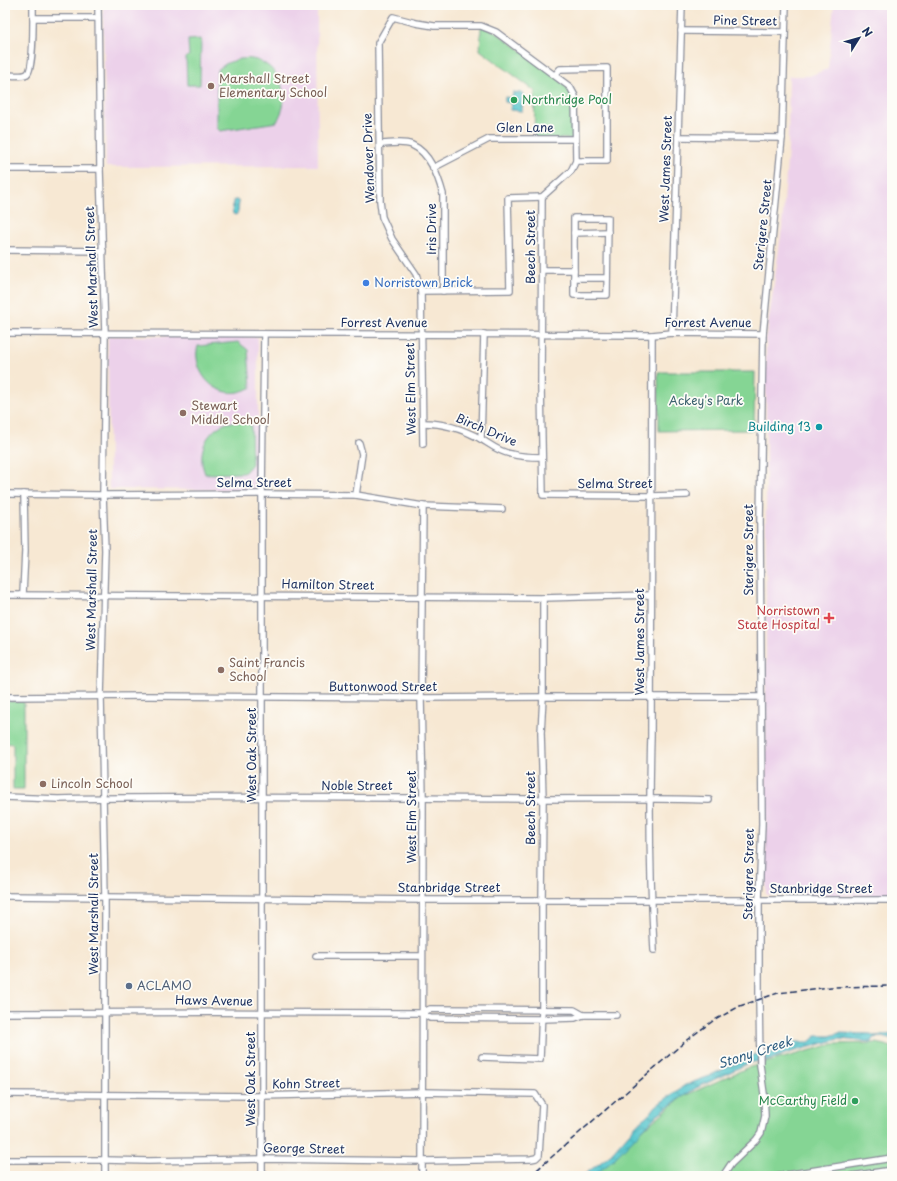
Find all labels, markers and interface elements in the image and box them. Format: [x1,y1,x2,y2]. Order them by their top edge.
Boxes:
street label: Pine Street [713,10,777,30]
north arrow [839,18,879,58]
text: N [858,23,877,41]
place label: Marshall Street Elementary School [219,69,327,101]
marker: Marshall Street Elementary School [206,81,216,91]
place label: Northridge Pool [522,90,612,108]
marker: Northridge Pool [509,95,519,105]
street label: Wendover Drive [357,113,379,203]
street label: West James Street [654,115,676,223]
street label: Glen Lane [496,118,554,136]
street label: Sterigere Street [748,178,776,271]
street label: Iris Drive [422,203,440,255]
street label: West Marshall Street [80,206,102,328]
street label: Beech Street [521,210,539,284]
place label: Norristown Brick [374,273,473,291]
marker: Norristown Brick [361,278,371,288]
street label: Forrest Avenue [341,313,428,331]
street label: Forrest Avenue [665,313,752,331]
street label: West Elm Street [400,342,420,436]
park label: Ackey's Park [669,391,743,409]
place label: Stewart Middle School [191,396,270,428]
marker: Stewart Middle School [178,408,188,418]
street label: Birch Drive [453,408,520,450]
place label: Building 13 [747,417,811,435]
marker: Building 13 [814,422,824,432]
street label: Selma Street [216,473,292,491]
street label: Selma Street [577,474,653,492]
street label: Sterigere Street [739,504,757,596]
street label: West Marshall Street [81,529,101,651]
street label: Hamilton Street [282,574,375,594]
street label: West James Street [630,588,648,696]
place label: Norristown State Hospital [737,601,820,633]
marker: Norristown State Hospital [823,612,835,624]
place label: Saint Francis School [229,653,305,685]
marker: Saint Francis School [216,665,226,675]
street label: Buttonwood Street [329,677,437,695]
street label: West Oak Street [242,707,260,802]
street label: West Elm Street [402,771,420,863]
street label: Beech Street [521,771,539,845]
place label: Lincoln School [51,774,133,792]
street label: Noble Street [321,776,393,794]
marker: Lincoln School [38,779,48,789]
street label: Sterigere Street [738,828,758,920]
street label: West Marshall Street [84,853,102,975]
street label: Stanbridge Street [398,878,501,896]
street label: Stanbridge Street [770,879,873,897]
place label: ACLAMO [137,976,192,994]
marker: ACLAMO [124,981,134,991]
street label: Haws Avenue [175,990,254,1010]
water label: Stony Creek [715,1030,796,1072]
street label: West Oak Street [241,1031,259,1126]
street label: Kohn Street [272,1073,340,1093]
place label: McCarthy Field [759,1091,847,1109]
marker: McCarthy Field [850,1096,860,1106]
street label: George Street [263,1138,345,1158]

